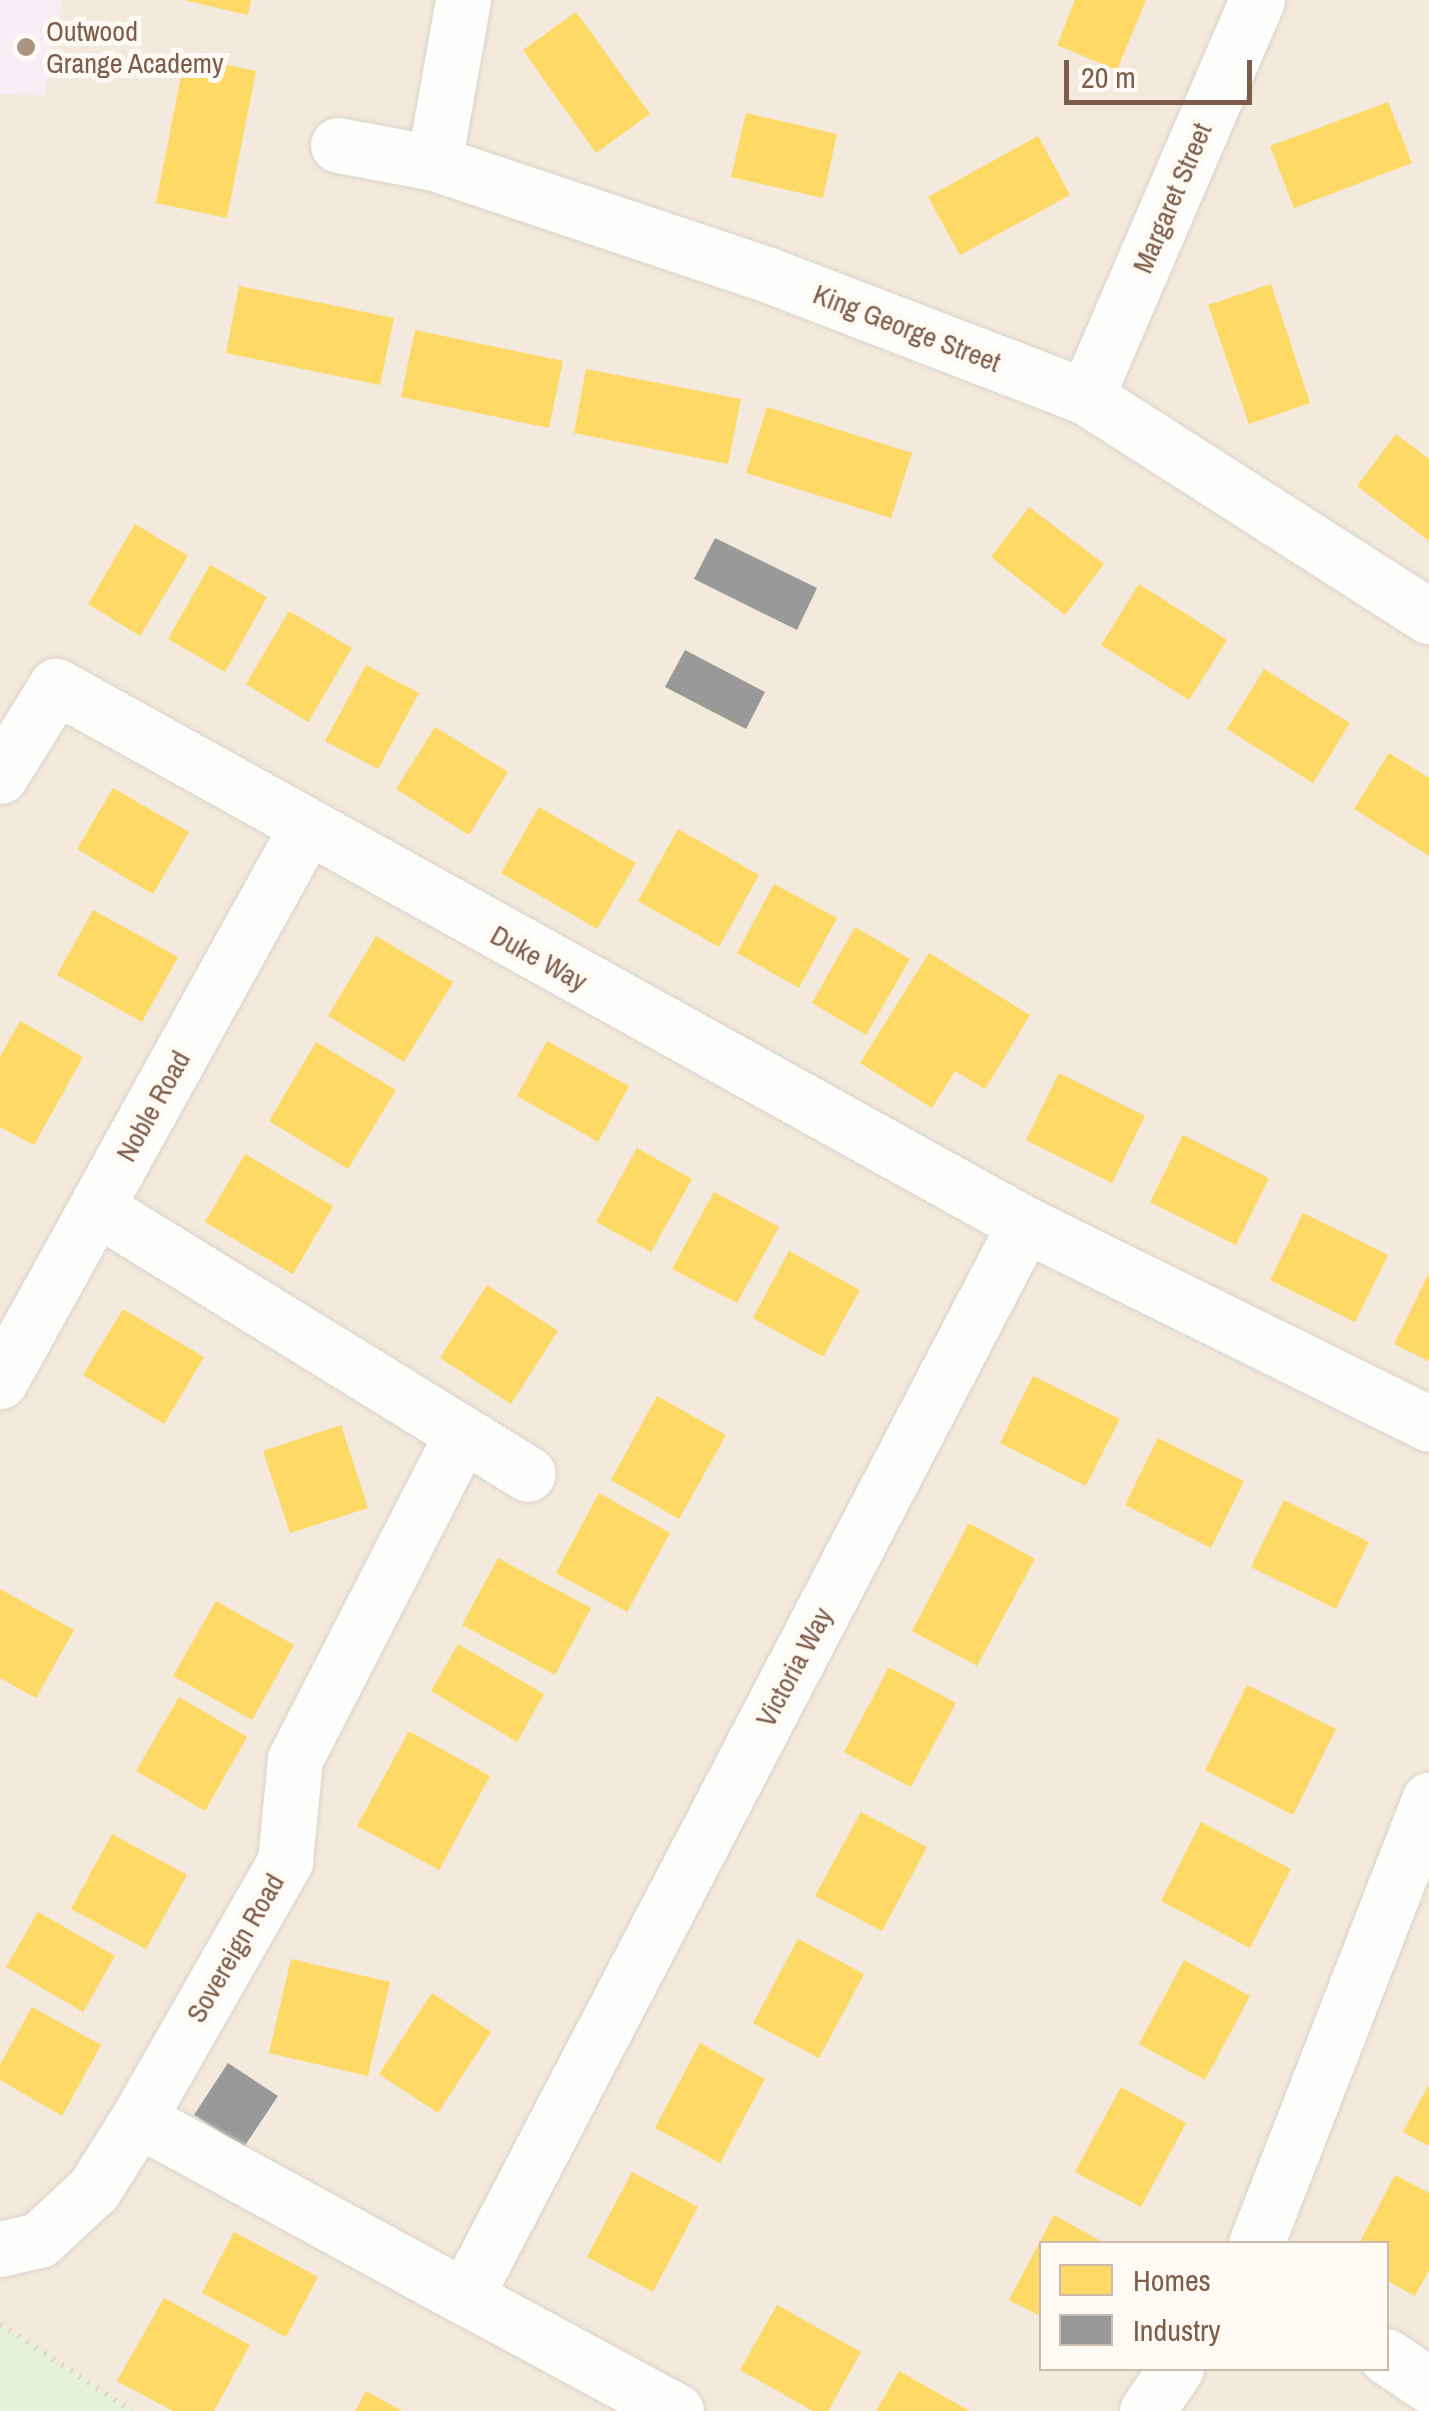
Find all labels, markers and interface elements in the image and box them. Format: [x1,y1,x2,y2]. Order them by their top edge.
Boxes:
place label: Outwood Grange Academy [46,14,225,80]
marker: Outwood Grange Academy [15,36,37,58]
scale bar [1069,40,1256,102]
text: 20 m [1081,57,1136,97]
street label: Margaret Street [1125,118,1219,278]
street label: King George Street [809,277,1005,379]
street label: Duke Way [485,918,593,998]
street label: Noble Road [109,1045,197,1167]
street label: Victoria Way [749,1602,839,1732]
street label: Sovereign Road [179,1868,291,2028]
legend [1039,2241,1389,2371]
text: Homes [1133,2260,1211,2300]
text: Industry [1133,2310,1221,2350]

